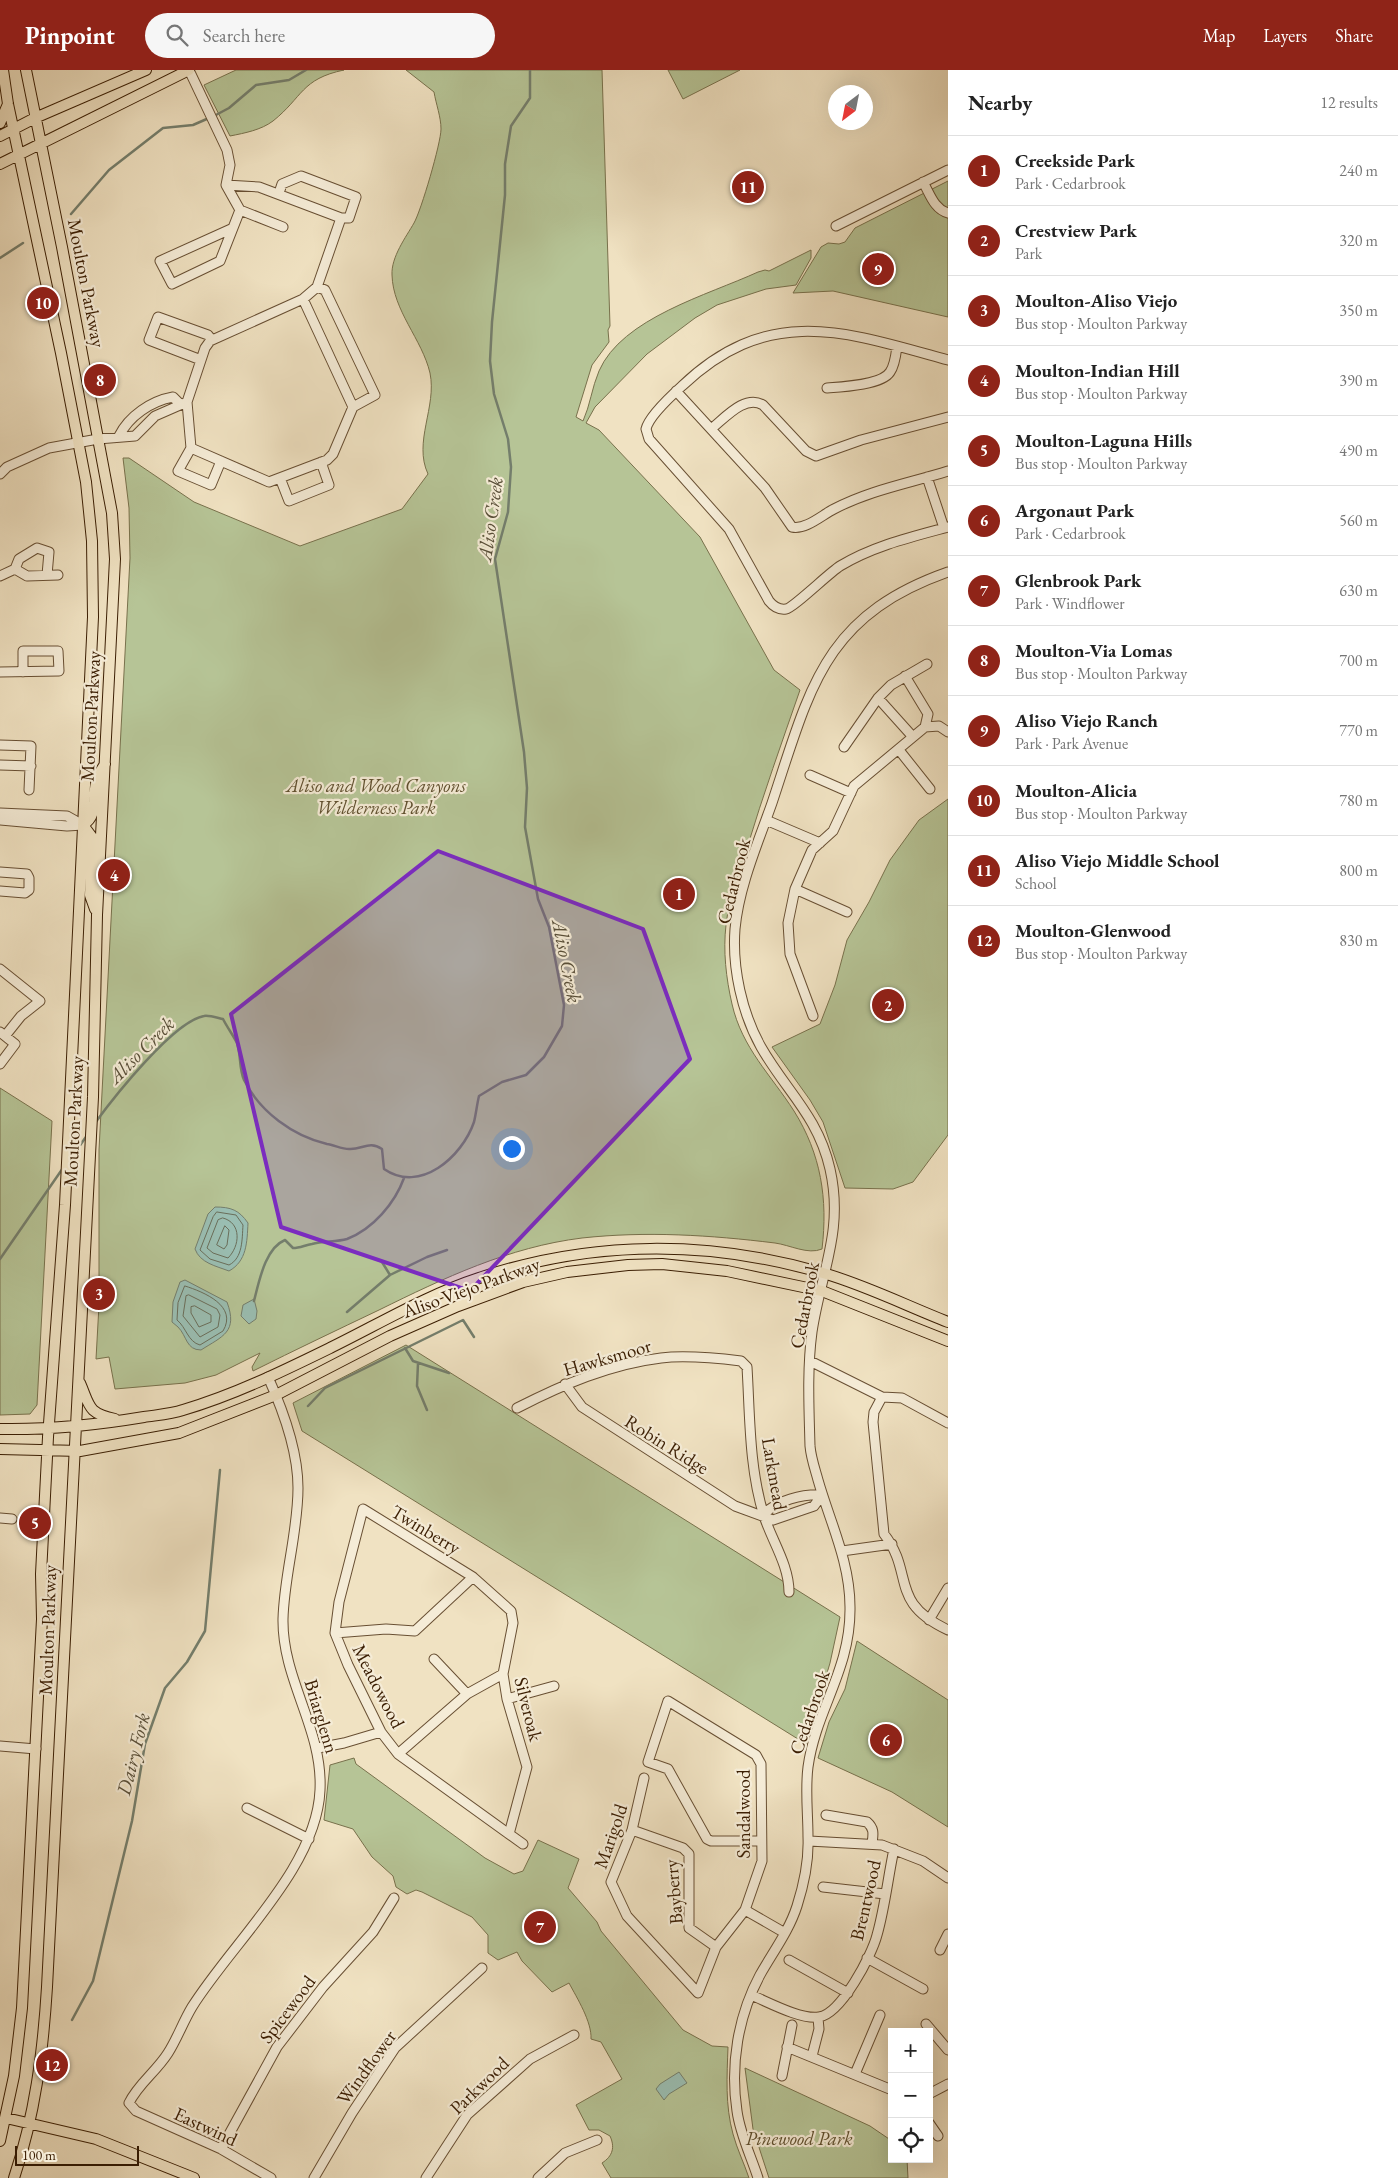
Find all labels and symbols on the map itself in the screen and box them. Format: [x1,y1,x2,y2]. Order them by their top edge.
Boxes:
north arrow [828,85,873,130]
pin: 11 [732,168,764,206]
street label: Moulton Parkway [62,217,111,350]
pin: 9 [862,250,894,288]
pin: 10 [27,284,59,322]
pin: 8 [84,361,116,399]
water label: Aliso Creek [471,475,509,565]
street label: Moulton Parkway [75,649,106,782]
park label: Aliso and Wood Canyons Wilderness Park [284,773,466,820]
street label: Cedarbrook [711,834,756,927]
pin: 4 [98,856,130,894]
pin: 1 [663,875,695,913]
water label: Aliso Creek [546,915,588,1005]
pin: 2 [872,986,904,1024]
water label: Aliso Creek [101,1011,180,1090]
street label: Moulton Parkway [58,1054,89,1187]
your location [499,1136,525,1162]
street label: Aliso Viejo Parkway [398,1251,544,1324]
street label: Cedarbrook [784,1259,825,1351]
pin: 3 [83,1275,115,1313]
street label: Hawksmoor [560,1333,655,1382]
street label: Robin Ridge [620,1409,714,1480]
street label: Larkmead [756,1436,793,1513]
street label: Twinberry [386,1499,466,1560]
pin: 5 [19,1504,51,1542]
street label: Moulton Parkway [33,1564,62,1696]
street label: Meadowood [347,1640,411,1733]
street label: Cedarbrook [783,1666,836,1758]
street label: Silveroak [509,1674,549,1745]
street label: Briarglenn [298,1676,345,1756]
water label: Dairy Fork [110,1710,156,1799]
pin: 6 [870,1721,902,1759]
street label: Sandalwood [731,1769,756,1859]
street label: Marigold [588,1800,633,1872]
street label: Brentwood [844,1857,887,1943]
street label: Bayberry [658,1858,689,1925]
pin: 7 [524,1908,556,1946]
street label: Spicewood [254,1970,321,2048]
street label: Windflower [331,2024,402,2110]
pin: 12 [36,2046,68,2084]
street label: Parkwood [444,2051,515,2120]
street label: Eastwind [170,2101,242,2152]
park label: Pinewood Park [745,2126,853,2151]
scale bar [15,2143,139,2166]

